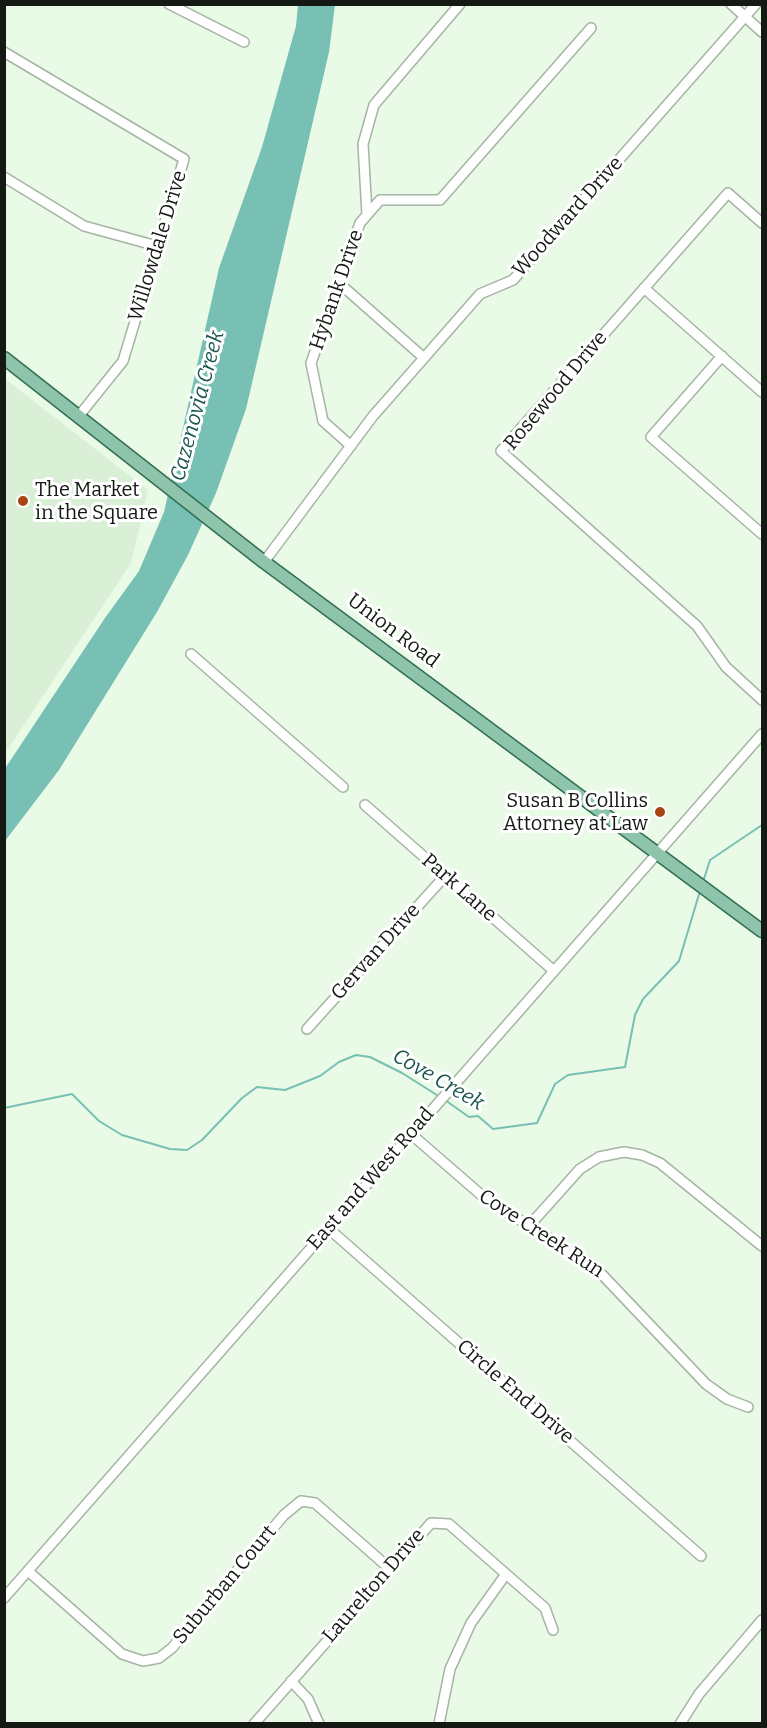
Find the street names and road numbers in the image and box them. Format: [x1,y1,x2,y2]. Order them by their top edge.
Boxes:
street label: Woodward Drive [508,152,628,282]
street label: Willowdale Drive [124,168,192,324]
street label: Hybank Drive [305,227,369,353]
street label: Rosewood Drive [499,327,613,455]
street label: Union Road [342,589,444,673]
street label: Park Lane [417,849,501,927]
street label: Gervan Drive [326,899,426,1005]
street label: East and West Road [303,1103,439,1255]
street label: Cove Creek Run [474,1185,608,1283]
street label: Circle End Drive [452,1335,578,1449]
street label: Suburban Court [168,1521,282,1649]
street label: Laurelton Drive [318,1524,430,1648]

